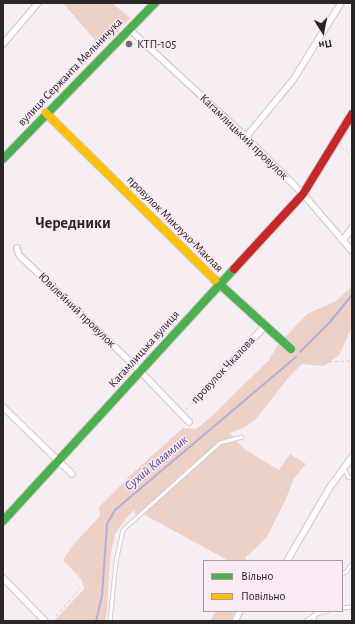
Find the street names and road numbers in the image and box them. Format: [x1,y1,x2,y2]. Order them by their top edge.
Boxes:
street label: вулиця Сержанта Мельничука [15,15,125,129]
street label: Кагамлицький провулок [197,91,291,183]
street label: провулок Миклухо-Маклая [124,173,226,275]
street label: Ювілейний провулок [35,269,119,351]
street label: Кагамлицька вулиця [106,307,182,391]
street label: провулок Чкалова [188,333,258,407]

